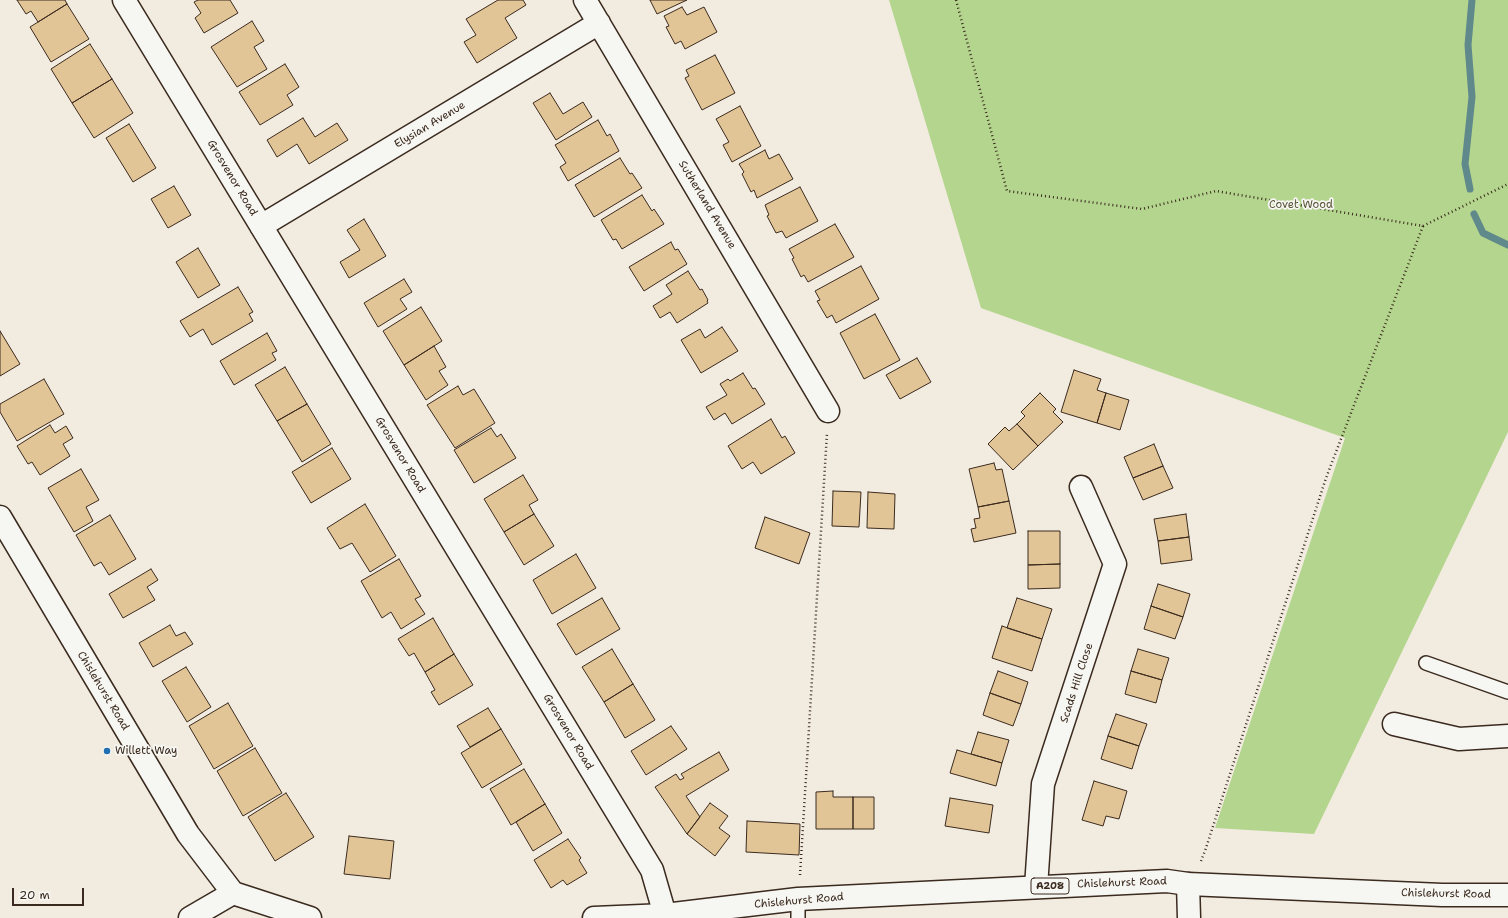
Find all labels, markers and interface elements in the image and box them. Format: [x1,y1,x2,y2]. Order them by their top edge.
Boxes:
street label: Elysian Avenue [392,99,468,151]
street label: Grosvenor Road [204,138,260,218]
street label: Sutherland Avenue [675,158,739,252]
park label: Covet Wood [1269,198,1333,212]
street label: Grosvenor Road [372,415,428,495]
street label: Scads Hill Close [1058,641,1096,725]
street label: Chislehurst Road [74,649,132,733]
street label: Grosvenor Road [540,692,596,772]
place label: Willett Way [115,744,177,758]
marker: Willett Way [102,746,112,756]
street label: Chislehurst Road [1077,875,1167,891]
road number: A208 [1031,878,1069,894]
scale bar [14,880,86,906]
text: 20 m [19,887,50,903]
street label: Chislehurst Road [1401,887,1491,901]
street label: Chislehurst Road [754,891,844,911]

